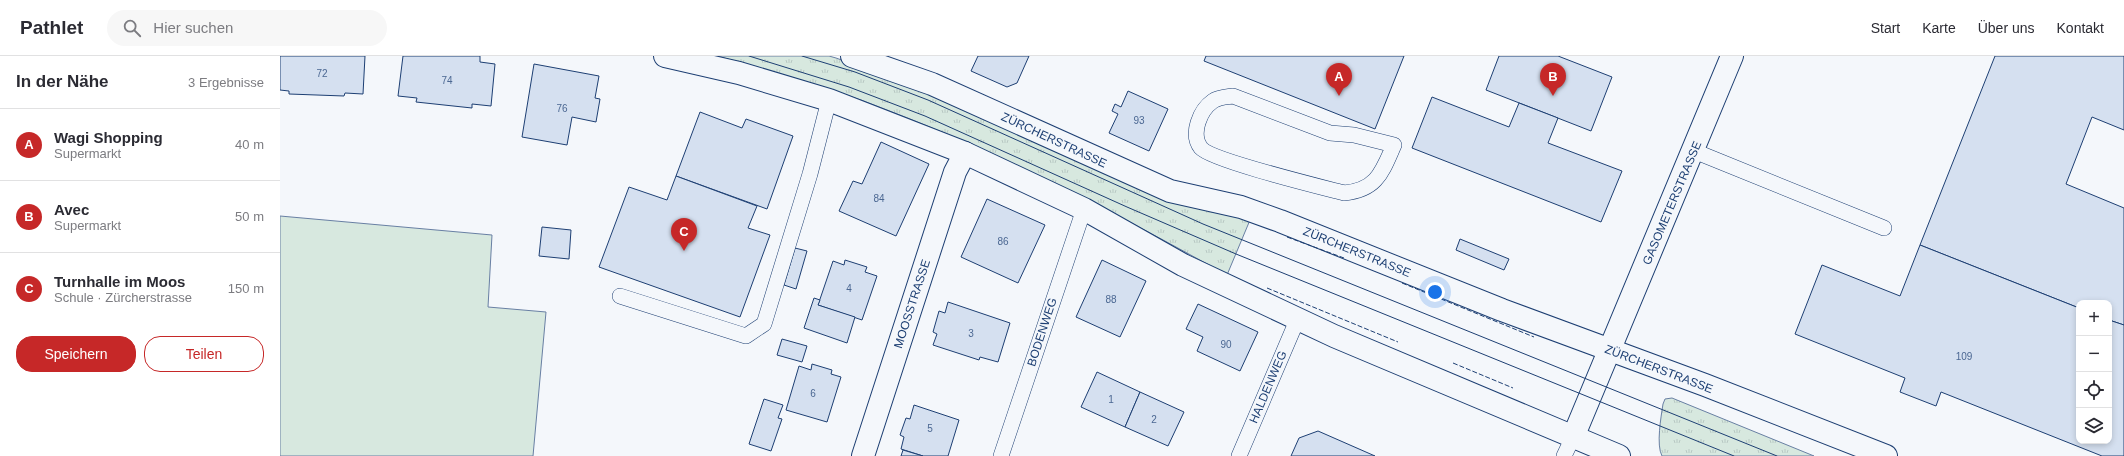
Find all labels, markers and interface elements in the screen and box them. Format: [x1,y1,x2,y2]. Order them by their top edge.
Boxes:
search box [107,10,387,46]
text: Pathlet [20,17,83,38]
icon: search [121,17,143,39]
text: Hier suchen [153,19,233,36]
text: Start [1871,20,1900,36]
text: Karte [1922,20,1956,36]
text: Über uns [1978,20,2035,36]
text: Kontakt [2057,20,2104,36]
pin: A [1326,63,1352,96]
pin: B [1540,63,1566,96]
house number: 72 [316,68,328,79]
text: In der Nähe [16,72,109,91]
text: 3 Ergebnisse [188,75,264,90]
house number: 74 [441,75,453,86]
house number: 76 [556,103,568,114]
street label: ZÜRCHERSTRASSE [999,109,1109,171]
house number: 93 [1133,115,1145,126]
text: Wagi Shopping [54,129,163,146]
text: A [24,137,34,152]
text: 40 m [235,137,264,152]
street label: GASOMETERSTRASSE [1640,139,1704,267]
text: Supermarkt [54,146,121,161]
house number: 84 [873,193,885,204]
text: Avec [54,201,89,218]
text: B [24,209,34,224]
text: 50 m [235,209,264,224]
text: Supermarkt [54,218,121,233]
pin: C [671,218,697,251]
street label: ZÜRCHERSTRASSE [1301,224,1413,280]
house number: 86 [997,236,1009,247]
street label: MOOSSTRASSE [891,258,933,350]
text: Turnhalle im Moos [54,273,185,290]
text: C [24,281,34,296]
text: 150 m [228,281,264,296]
your location [1425,282,1445,302]
house number: 4 [846,283,852,294]
text: Schule · Zürcherstrasse [54,290,192,305]
house number: 88 [1105,294,1117,305]
street label: BODENWEG [1024,296,1060,368]
map controls [2076,300,2112,444]
button: + [2076,300,2112,336]
house number: 3 [968,328,974,339]
button: Speichern [16,336,136,372]
button: Teilen [144,336,264,372]
button: − [2076,336,2112,372]
house number: 90 [1220,339,1232,350]
street label: ZÜRCHERSTRASSE [1603,342,1715,396]
street label: HALDENWEG [1246,349,1290,425]
house number: 109 [1956,351,1973,362]
button: locate [2076,372,2112,408]
house number: 6 [810,388,816,399]
house number: 1 [1108,394,1114,405]
button: layers [2076,408,2112,444]
house number: 2 [1151,414,1157,425]
house number: 5 [927,423,933,434]

